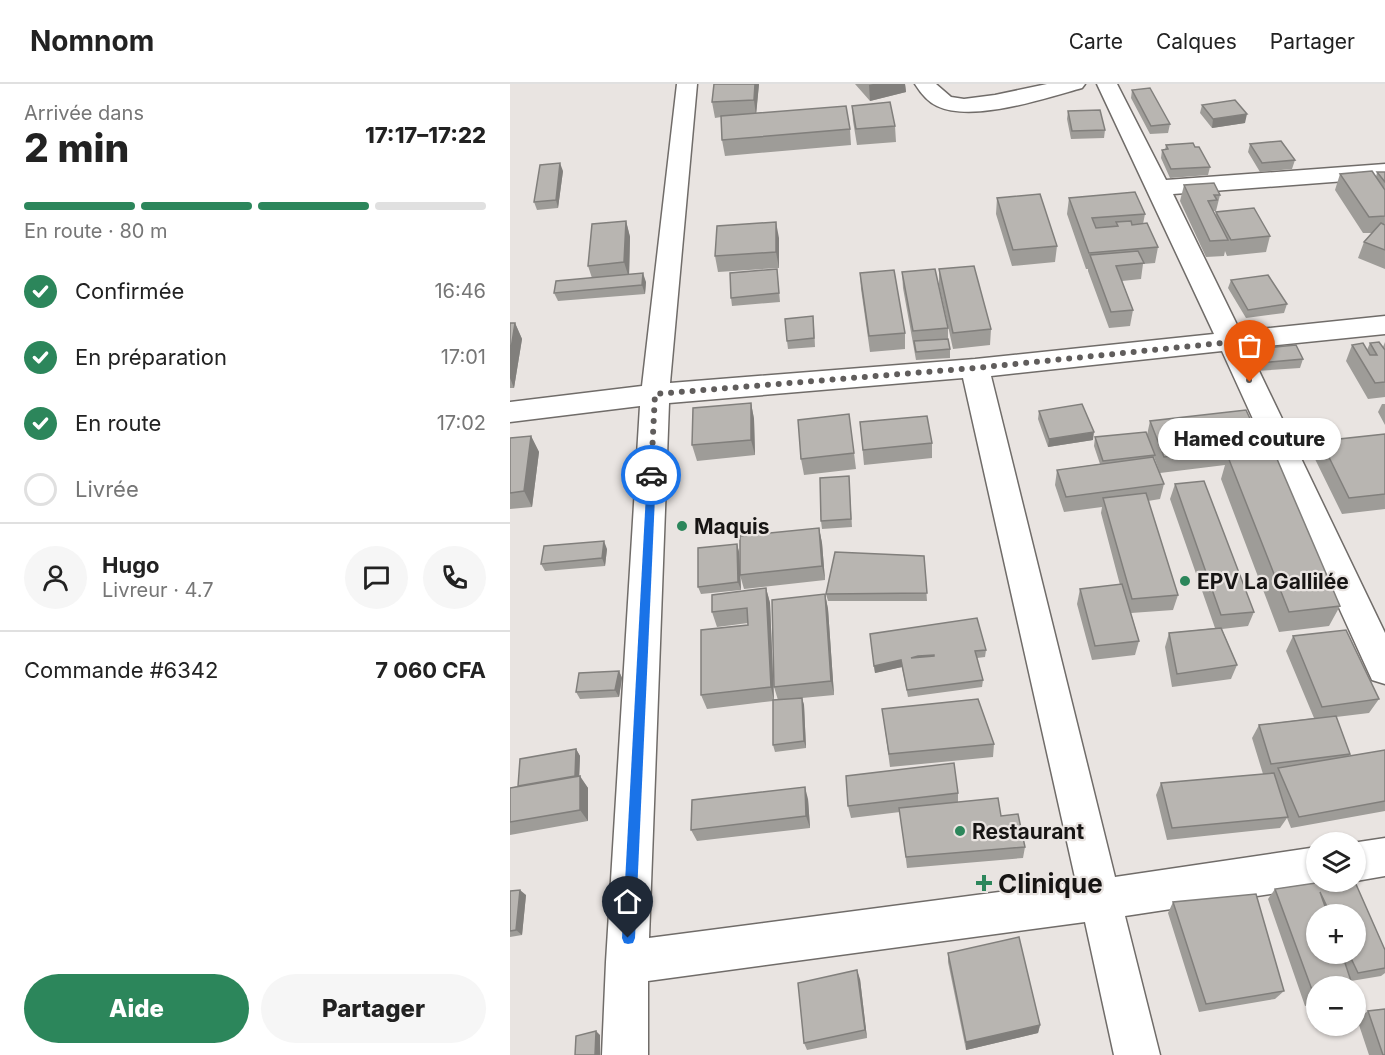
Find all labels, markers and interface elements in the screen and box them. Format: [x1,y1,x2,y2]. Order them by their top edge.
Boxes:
text: Nomnom [30,24,154,58]
text: Carte [1069,29,1123,54]
text: Calques [1156,29,1237,54]
text: Partager [1270,29,1355,54]
text: Arrivée dans [24,101,144,125]
text: 17:17–17:22 [365,122,486,148]
text: 2 min [24,124,129,171]
text: En route · 80 m [24,219,168,243]
icon: check [24,275,57,308]
text: Confirmée [75,278,184,304]
text: 16:46 [434,279,486,303]
pin [1224,320,1275,382]
icon: bag [1233,329,1266,362]
icon: check [24,341,57,374]
text: En préparation [75,344,227,370]
text: 17:01 [441,345,486,369]
icon: check [24,407,57,440]
text: En route [75,410,161,436]
text: 17:02 [437,411,486,435]
callout: Hamed couture [1158,418,1341,460]
text: Hamed couture [1174,427,1325,451]
courier [621,445,681,505]
icon: car [635,459,668,492]
text: Livrée [75,476,139,502]
place label: Maquis [694,514,770,539]
marker: Maquis [675,519,689,533]
button: person [24,546,87,609]
button: chat [345,546,408,609]
button: phone [423,546,486,609]
text: Hugo [102,552,160,578]
place label: EPV La Gallilée [1197,569,1349,594]
marker: EPV La Gallilée [1178,574,1192,588]
text: Livreur · 4.7 [102,578,214,602]
text: Commande #6342 [24,657,218,683]
text: 7 060 CFA [375,657,486,683]
place label: Restaurant [972,819,1084,844]
marker: Restaurant [953,824,967,838]
map controls [1306,832,1366,1036]
button: layers [1306,832,1366,892]
place label: Clinique [998,868,1103,899]
marker: Clinique [975,874,993,892]
pin [602,876,653,938]
icon: home [611,885,644,918]
button: + [1306,904,1366,964]
button: Aide [24,974,249,1043]
button: Partager [261,974,486,1043]
button: − [1306,976,1366,1036]

